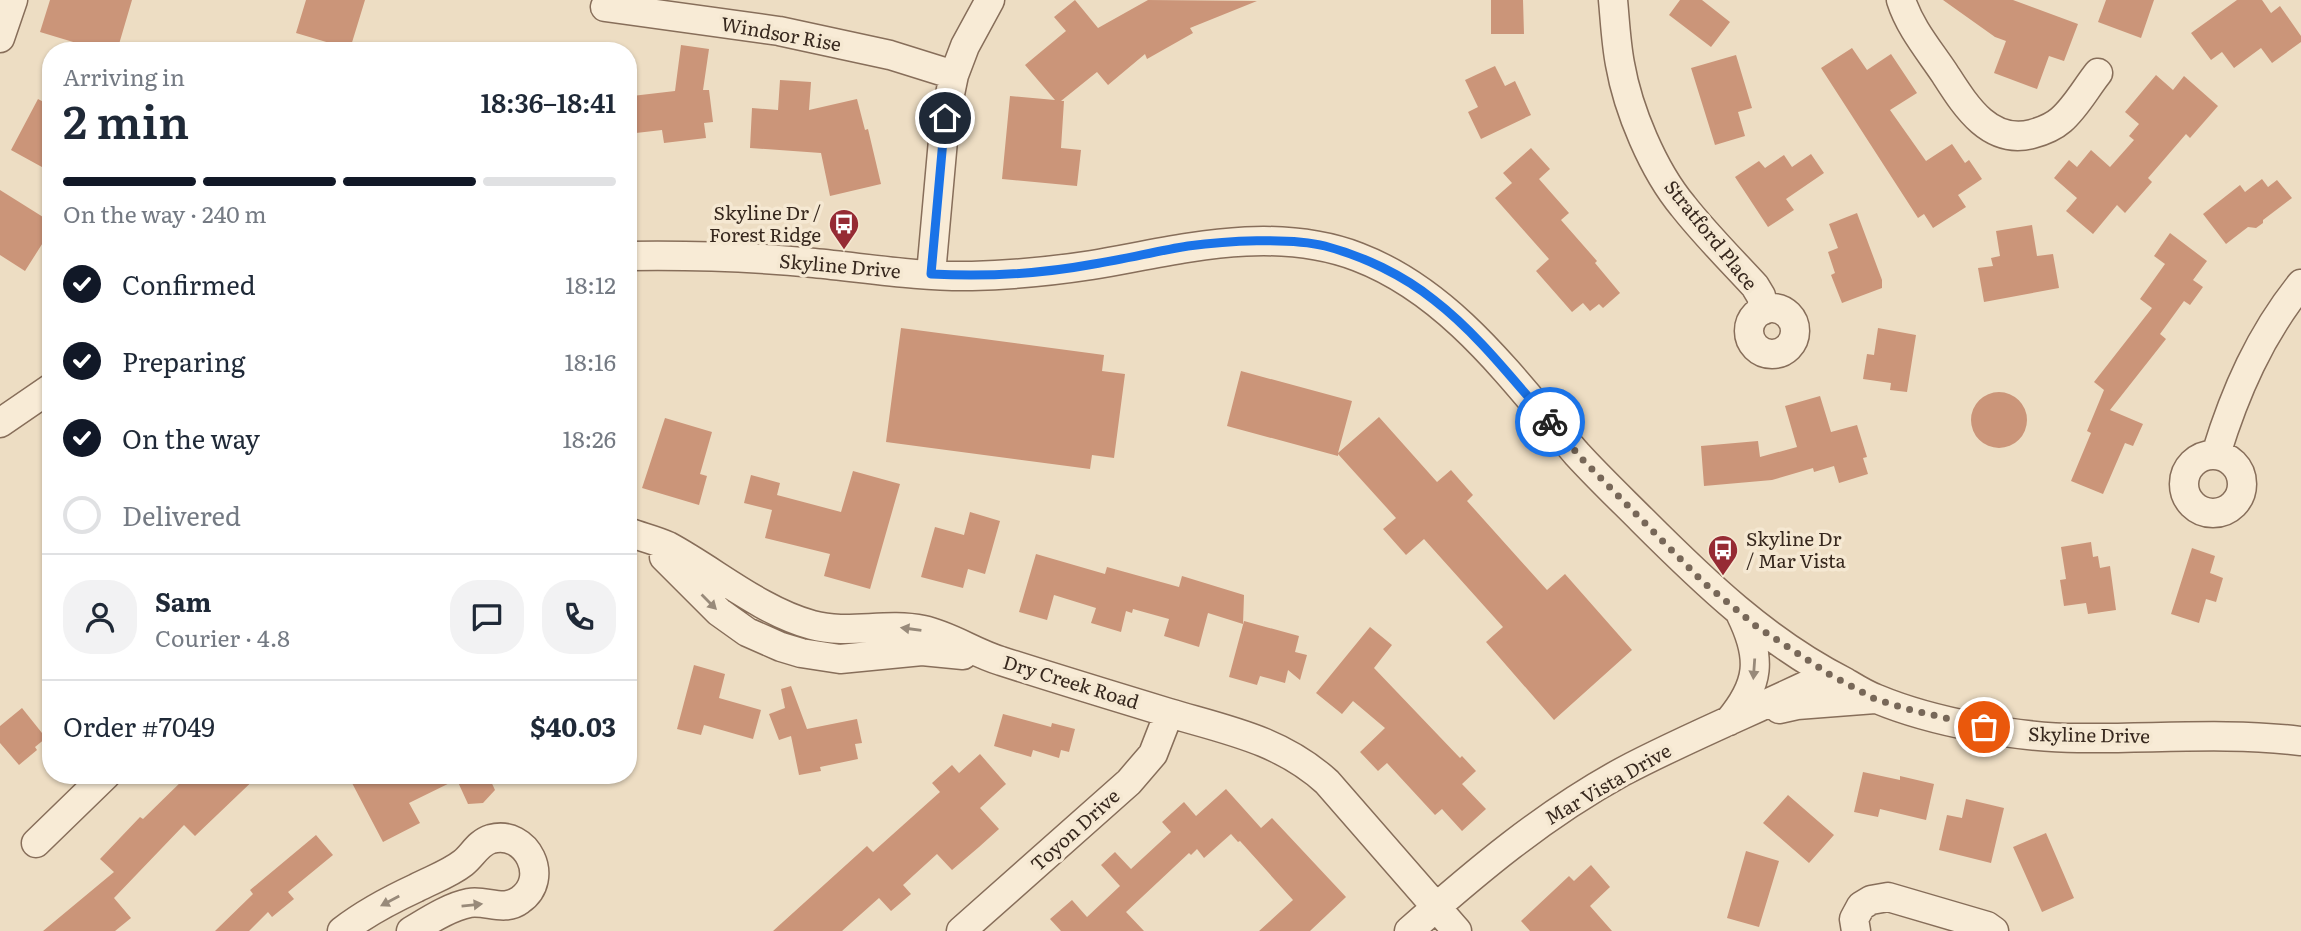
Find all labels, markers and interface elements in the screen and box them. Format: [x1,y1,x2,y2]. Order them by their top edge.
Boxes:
street label: Windsor Rise [719,9,844,57]
text: Arriving in [63,59,185,93]
text: 18:36–18:41 [480,82,616,121]
text: 2 min [63,85,189,153]
pin [915,88,975,148]
icon: home [926,99,964,137]
street label: Stratford Place [1659,173,1765,295]
text: On the way · 240 m [63,196,267,230]
place label: Skyline Dr / Forest Ridge [709,198,821,248]
bus stop icon: Skyline Dr / Forest Ridge [827,207,861,251]
street label: Skyline Drive [778,246,902,284]
text: Confirmed [122,264,256,303]
icon: check [63,265,101,303]
text: 18:12 [565,267,616,301]
text: Preparing [122,341,245,380]
icon: check [63,342,101,380]
text: 18:16 [565,344,616,378]
courier [1515,387,1585,457]
icon: bike [1531,403,1569,441]
text: On the way [122,418,260,457]
icon: check [63,419,101,457]
text: 18:26 [563,421,616,455]
text: Delivered [122,495,241,534]
place label: Skyline Dr / Mar Vista [1746,524,1846,574]
bus stop icon: Skyline Dr / Mar Vista [1706,533,1740,577]
button: person [63,580,137,654]
button: chat [450,580,524,654]
button: phone [542,580,616,654]
text: Sam [155,581,211,620]
one-way arrow [701,594,718,611]
text: Courier · 4.8 [155,620,290,654]
one-way arrow [900,623,922,634]
street label: Dry Creek Road [1000,647,1143,715]
one-way arrow [1748,658,1759,680]
pin [1954,697,2014,757]
text: Order #7049 [63,706,215,745]
text: $40.03 [530,706,616,745]
icon: bag [1965,708,2003,746]
street label: Skyline Drive [2028,719,2150,749]
street label: Mar Vista Drive [1539,736,1676,831]
street label: Toyon Drive [1024,782,1125,877]
one-way arrow [380,895,399,907]
one-way arrow [461,899,483,910]

